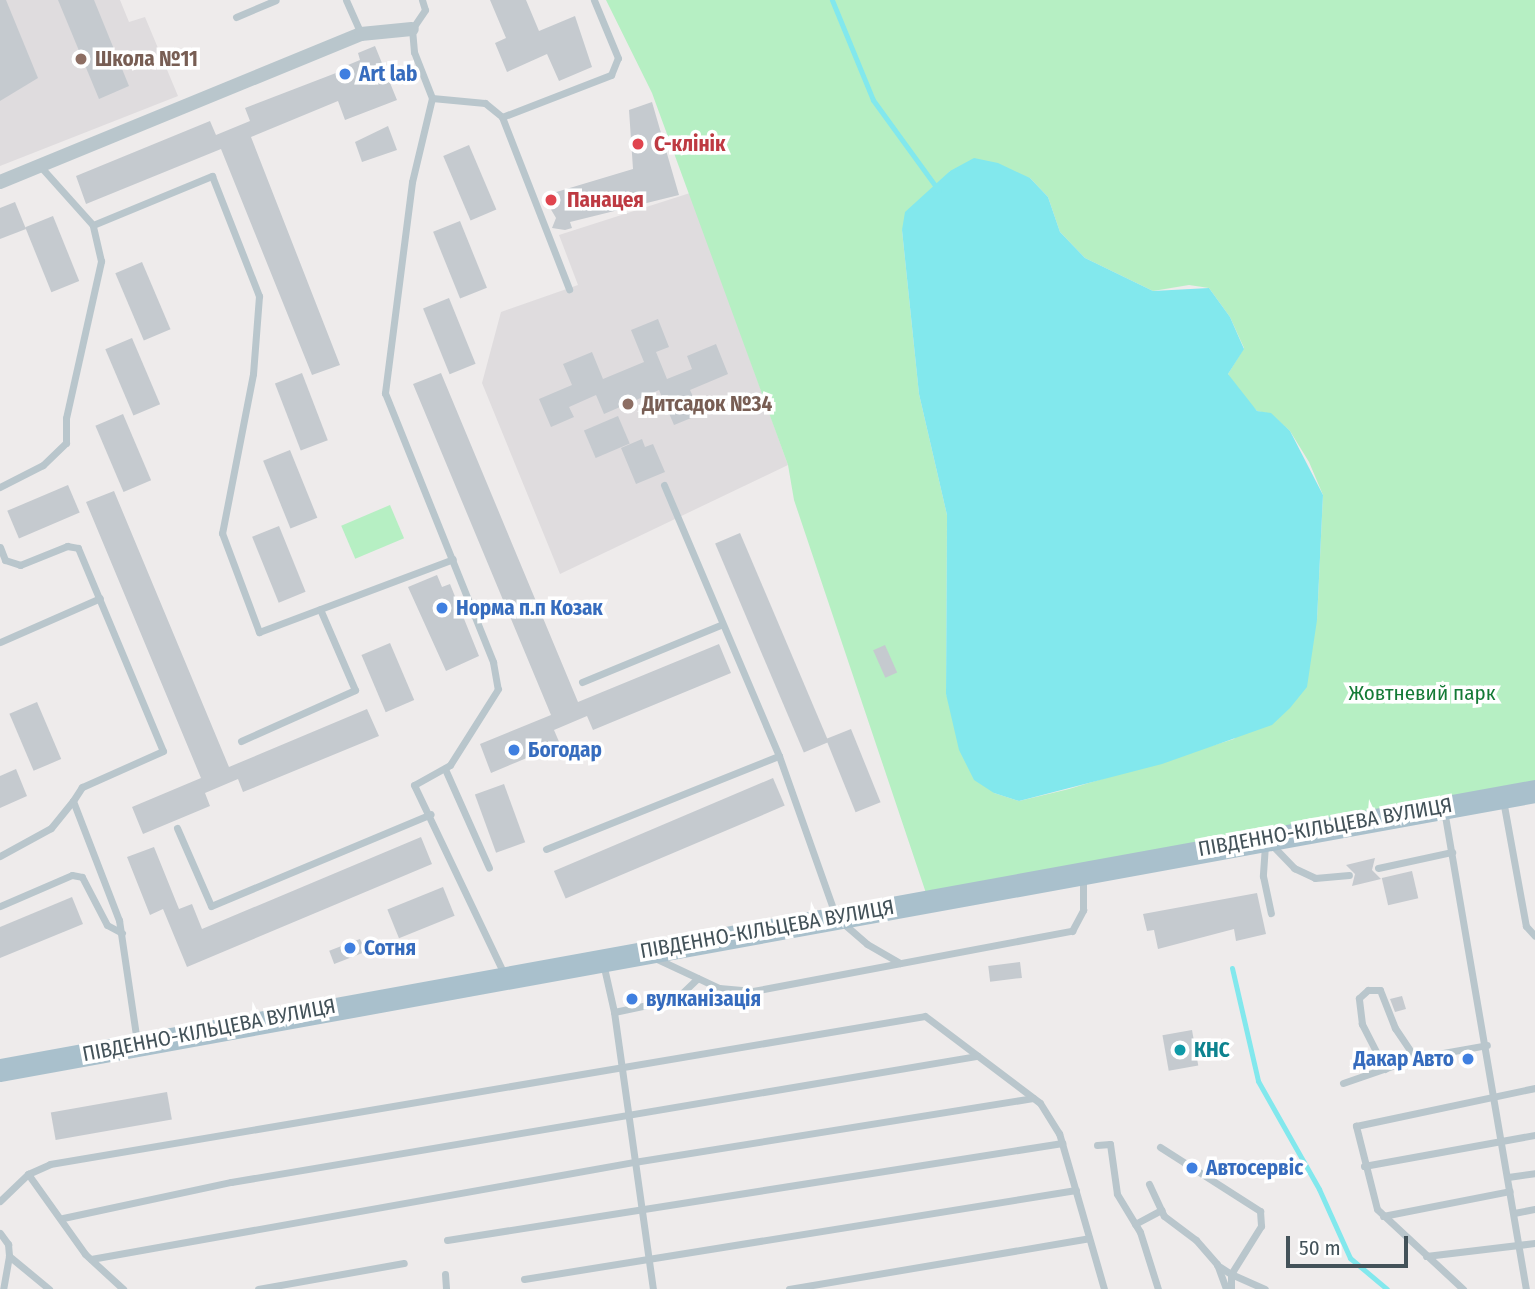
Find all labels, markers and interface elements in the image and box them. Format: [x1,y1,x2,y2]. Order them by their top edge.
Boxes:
place label: Школа №11 [95,46,198,72]
marker: Школа №11 [73,51,89,67]
place label: Art lab [359,61,417,87]
marker: Art lab [337,66,353,82]
place label: С-клінік [654,131,726,157]
marker: С-клінік [628,134,648,154]
place label: Панацея [567,187,644,213]
marker: Панацея [541,190,561,210]
place label: Дитсадок №34 [642,391,772,417]
marker: Дитсадок №34 [620,396,636,412]
place label: Норма п.п Козак [456,595,603,621]
marker: Норма п.п Козак [434,600,450,616]
park label: Жовтневий парк [1348,680,1496,706]
place label: Богодар [528,737,602,763]
marker: Богодар [506,742,522,758]
street label: ПІВДЕННО-КІЛЬЦЕВА ВУЛИЦЯ [1196,792,1454,862]
street label: ПІВДЕННО-КІЛЬЦЕВА ВУЛИЦЯ [638,894,896,964]
place label: Сотня [364,935,416,961]
marker: Сотня [342,940,358,956]
place label: вулканізація [646,986,761,1012]
marker: вулканізація [624,991,640,1007]
street label: ПІВДЕННО-КІЛЬЦЕВА ВУЛИЦЯ [80,993,338,1067]
place label: КНС [1194,1037,1230,1063]
marker: КНС [1172,1042,1188,1058]
place label: Дакар Авто [1354,1046,1454,1072]
marker: Дакар Авто [1460,1051,1476,1067]
place label: Автосервіс [1206,1155,1303,1181]
marker: Автосервіс [1184,1160,1200,1176]
scale bar [1290,1222,1412,1266]
text: 50 m [1299,1235,1341,1261]

